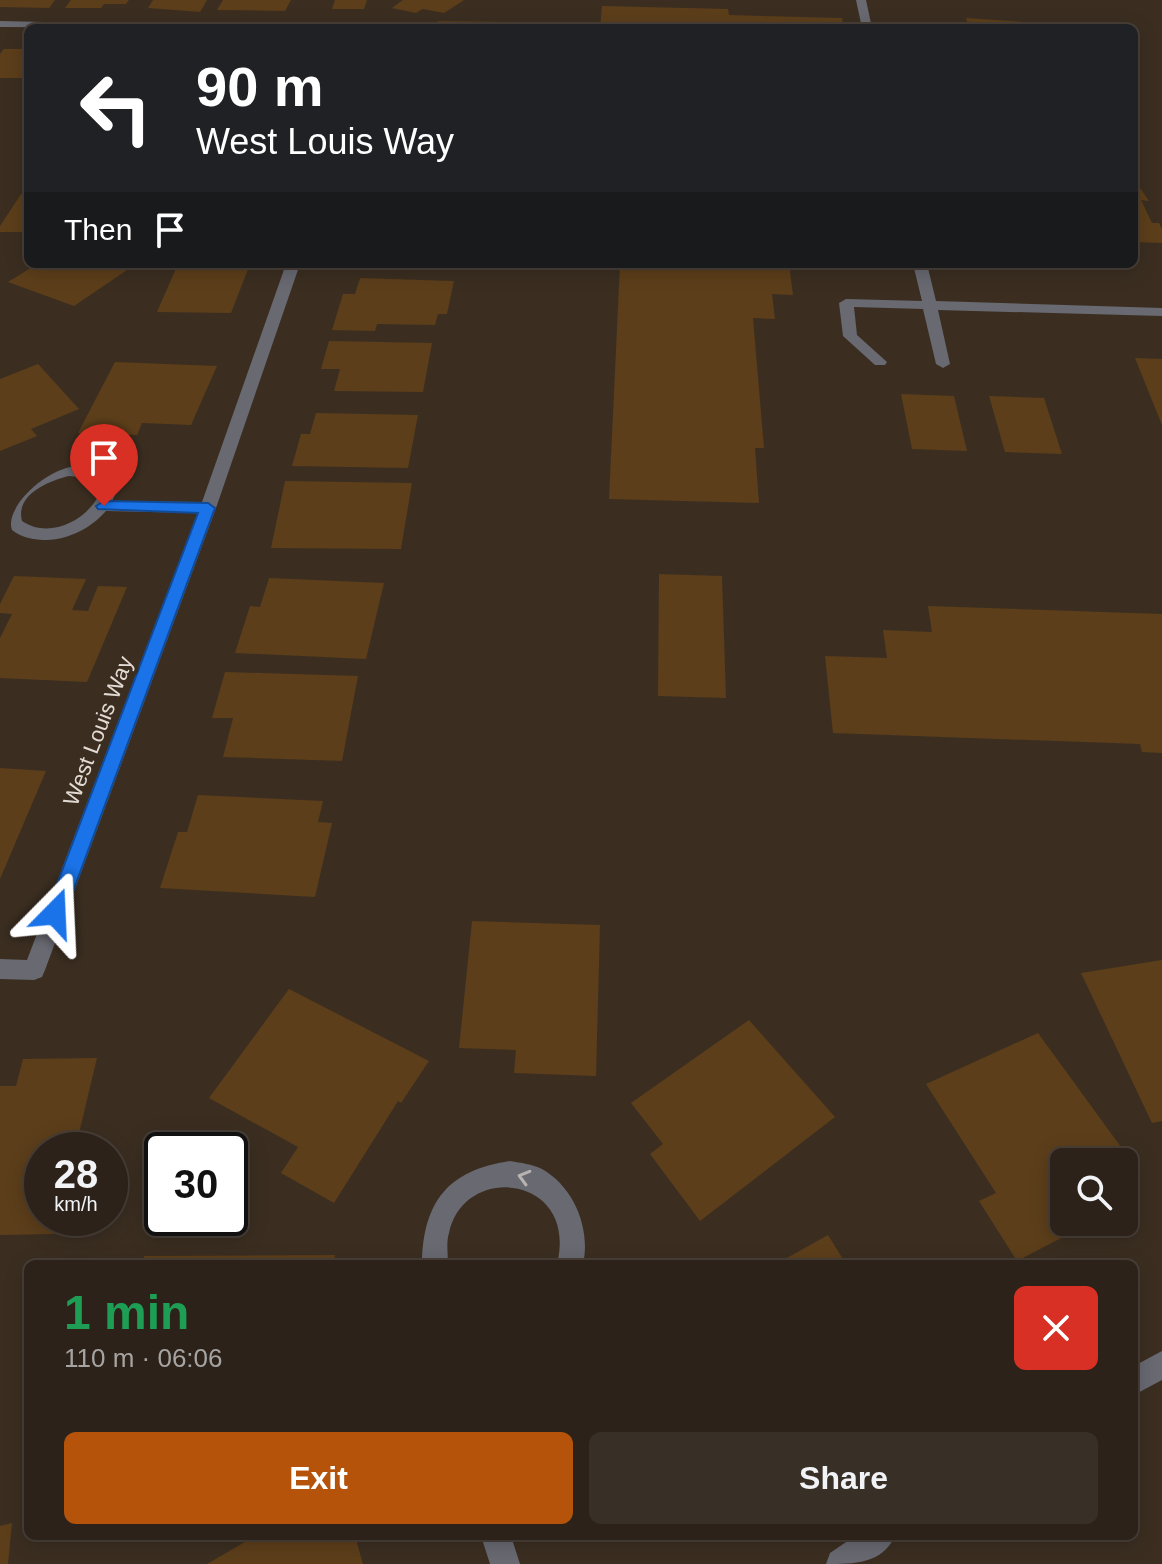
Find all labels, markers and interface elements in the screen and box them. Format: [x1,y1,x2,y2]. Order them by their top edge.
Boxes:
text: 90 m [196,55,324,118]
icon: left [64,56,168,160]
text: West Louis Way [196,121,454,162]
icon: arrive [148,208,192,252]
text: Then [64,213,132,246]
pin [70,424,138,506]
icon: arrive [82,436,126,480]
street label: West Louis Way [58,653,138,809]
position arrow [13,871,97,955]
speed limit sign: 30 [144,1132,248,1236]
map controls [1050,1148,1138,1236]
button: search [1050,1148,1138,1236]
text: 28 [54,1152,98,1196]
one-way arrow [518,1170,532,1186]
text: km/h [54,1193,98,1215]
text: 1 min [64,1286,189,1339]
button: close [1014,1286,1098,1370]
text: 110 m · 06:06 [64,1343,223,1373]
button: Exit [64,1432,573,1524]
button: Share [589,1432,1098,1524]

